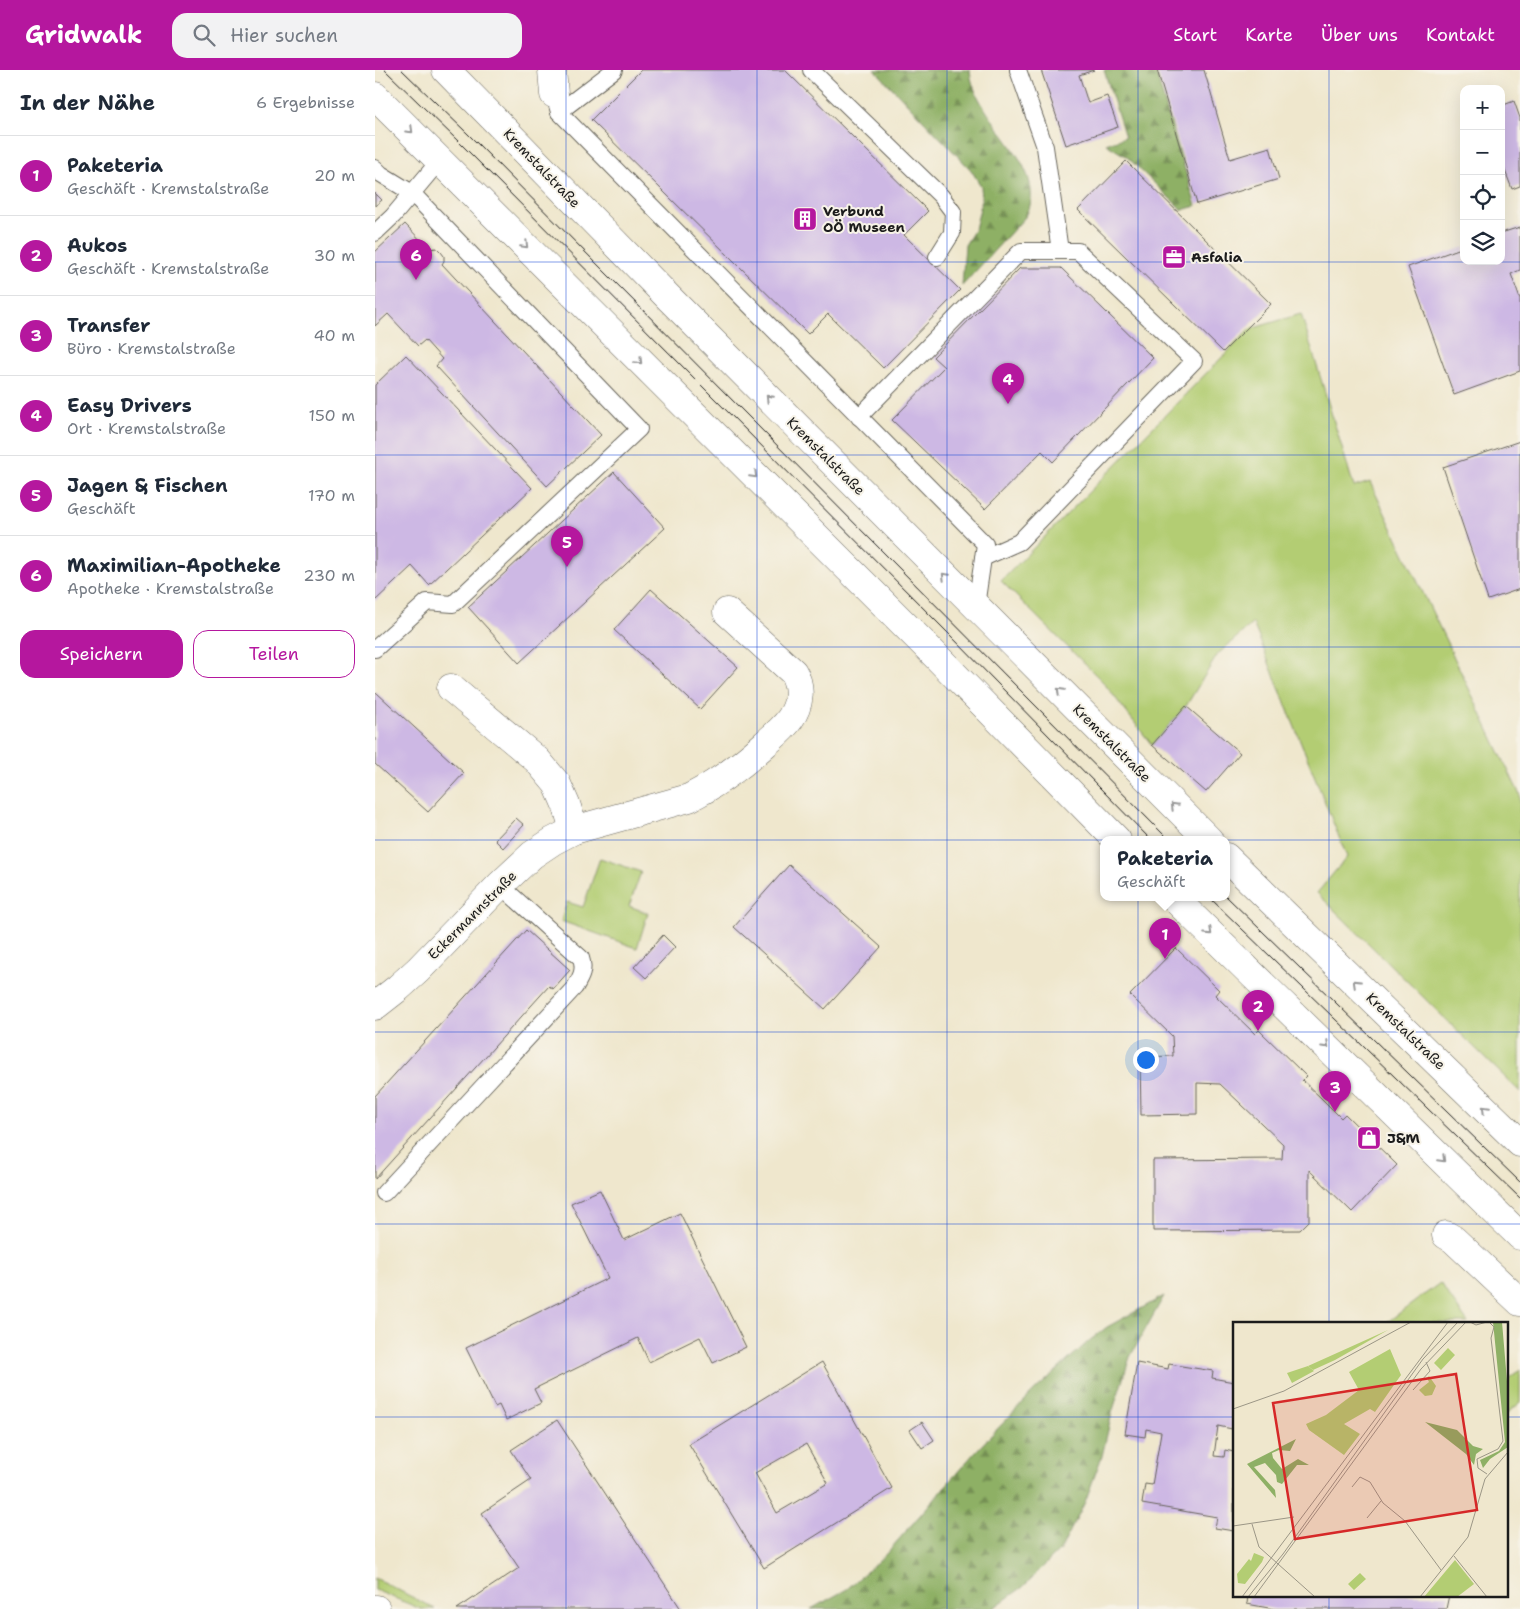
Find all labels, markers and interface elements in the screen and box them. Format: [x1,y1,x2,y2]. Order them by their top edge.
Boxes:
search box [172,13,522,58]
text: Gridwalk [25,19,142,51]
icon: search [190,21,218,49]
text: Hier suchen [230,23,338,48]
text: Start [1173,23,1217,47]
text: Karte [1245,23,1293,47]
text: Über uns [1321,23,1398,47]
text: Kontakt [1426,23,1495,47]
map controls [1460,85,1505,265]
button: + [1460,85,1505,130]
text: In der Nähe [20,89,155,117]
text: 6 Ergebnisse [256,92,355,113]
one-way arrow [404,125,413,134]
street label: Kremstalstraße [500,125,584,212]
button: − [1460,130,1505,175]
text: Paketeria [67,153,163,178]
text: 1 [32,165,40,186]
text: 20 m [314,165,355,186]
button: locate [1460,175,1505,220]
text: Geschäft · Kremstalstraße [67,178,269,199]
place label: Verbund OÖ Museen [823,202,905,236]
building icon: Verbund OÖ Museen [792,206,818,232]
button: layers [1460,220,1505,265]
text: Aukos [67,233,127,258]
pin: 6 [400,239,432,280]
one-way arrow [519,240,528,249]
office icon: Asfalia [1161,244,1187,270]
text: 2 [30,245,42,266]
text: 30 m [314,245,355,266]
place label: Asfalia [1191,248,1243,266]
text: Geschäft · Kremstalstraße [67,258,269,279]
text: Transfer [67,313,150,338]
text: 3 [30,325,42,346]
text: 40 m [313,325,355,346]
text: Büro · Kremstalstraße [67,338,236,359]
one-way arrow [633,355,642,364]
pin: 4 [992,363,1024,404]
text: Easy Drivers [67,393,192,418]
one-way arrow [766,395,775,404]
text: 4 [30,405,42,426]
text: 150 m [308,405,355,426]
street label: Kremstalstraße [783,413,869,499]
text: Ort · Kremstalstraße [67,418,226,439]
one-way arrow [749,469,758,478]
text: Jagen & Fischen [67,473,228,498]
text: 5 [31,485,41,506]
text: 170 m [308,485,355,506]
text: Geschäft [67,498,136,519]
pin: 5 [551,526,583,567]
text: Maximilian-Apotheke [67,553,281,578]
text: 6 [30,565,42,586]
text: 230 m [303,565,355,586]
one-way arrow [942,572,951,581]
text: Apotheke · Kremstalstraße [67,578,274,599]
button: Speichern [20,630,183,678]
button: Teilen [193,630,355,678]
one-way arrow [1057,688,1066,697]
street label: Kremstalstraße [1069,700,1155,786]
one-way arrow [1171,803,1180,812]
popup [1100,836,1230,901]
text: Paketeria [1117,846,1213,871]
street label: Eckermannstraße [424,867,520,963]
text: Geschäft [1117,871,1186,892]
pin: 1 [1149,918,1181,959]
one-way arrow [1203,926,1212,935]
one-way arrow [1353,980,1362,989]
street label: Kremstalstraße [1363,989,1450,1073]
pin: 2 [1242,990,1274,1031]
one-way arrow [1320,1039,1329,1048]
your location [1133,1047,1159,1073]
pin: 3 [1319,1071,1351,1112]
one-way arrow [1482,1106,1491,1115]
shop icon: J&M [1356,1125,1382,1151]
place label: J&M [1387,1129,1421,1147]
one-way arrow [1436,1153,1445,1162]
inset map [1233,1322,1507,1596]

